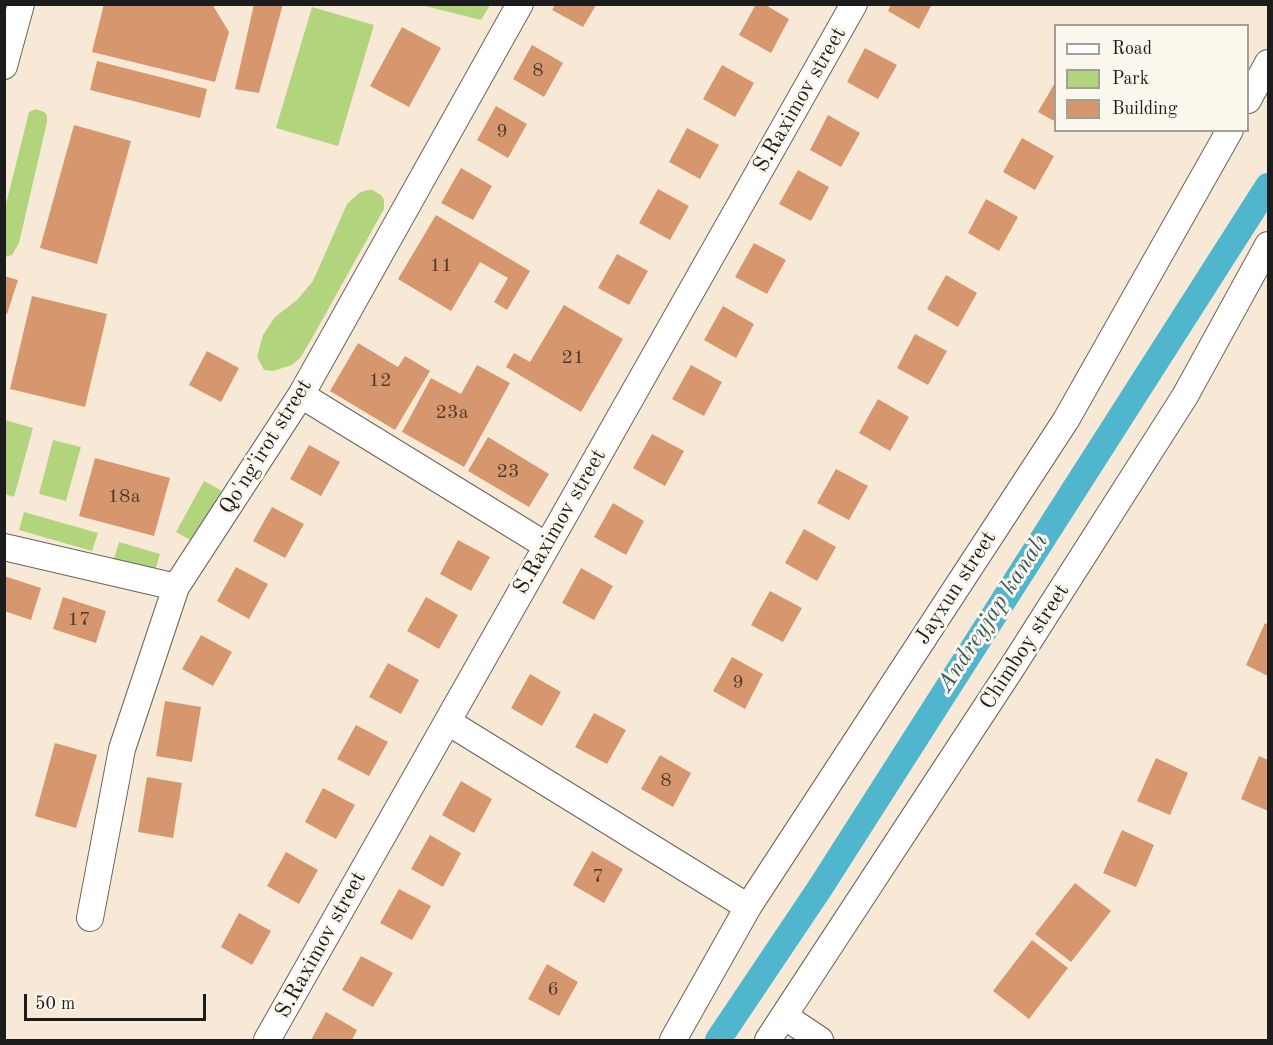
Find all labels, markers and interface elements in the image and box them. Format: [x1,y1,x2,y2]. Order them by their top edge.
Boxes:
street label: S.Raximov street [748,23,852,177]
legend [1054,24,1249,132]
text: Road [1112,40,1152,58]
house number: 8 [532,59,544,83]
text: Park [1112,70,1149,88]
text: Building [1112,100,1177,118]
house number: 9 [496,120,508,144]
house number: 11 [429,254,453,278]
house number: 21 [561,346,585,370]
house number: 12 [368,369,392,393]
street label: Qo'ng'irot street [214,374,318,520]
house number: 23a [435,401,469,425]
street label: S.Raximov street [508,445,612,599]
house number: 23 [496,460,520,484]
house number: 18a [107,485,141,509]
street label: Jayxun street [910,527,1002,649]
water label: Andreyjap kanalı [931,528,1055,698]
street label: Chimboy street [975,579,1075,715]
house number: 17 [67,608,91,632]
house number: 9 [732,671,744,695]
house number: 8 [660,769,672,793]
house number: 7 [592,865,604,889]
street label: S.Raximov street [270,867,372,1023]
house number: 6 [547,978,559,1002]
scale bar [27,982,208,1020]
text: 50 m [35,995,75,1013]

